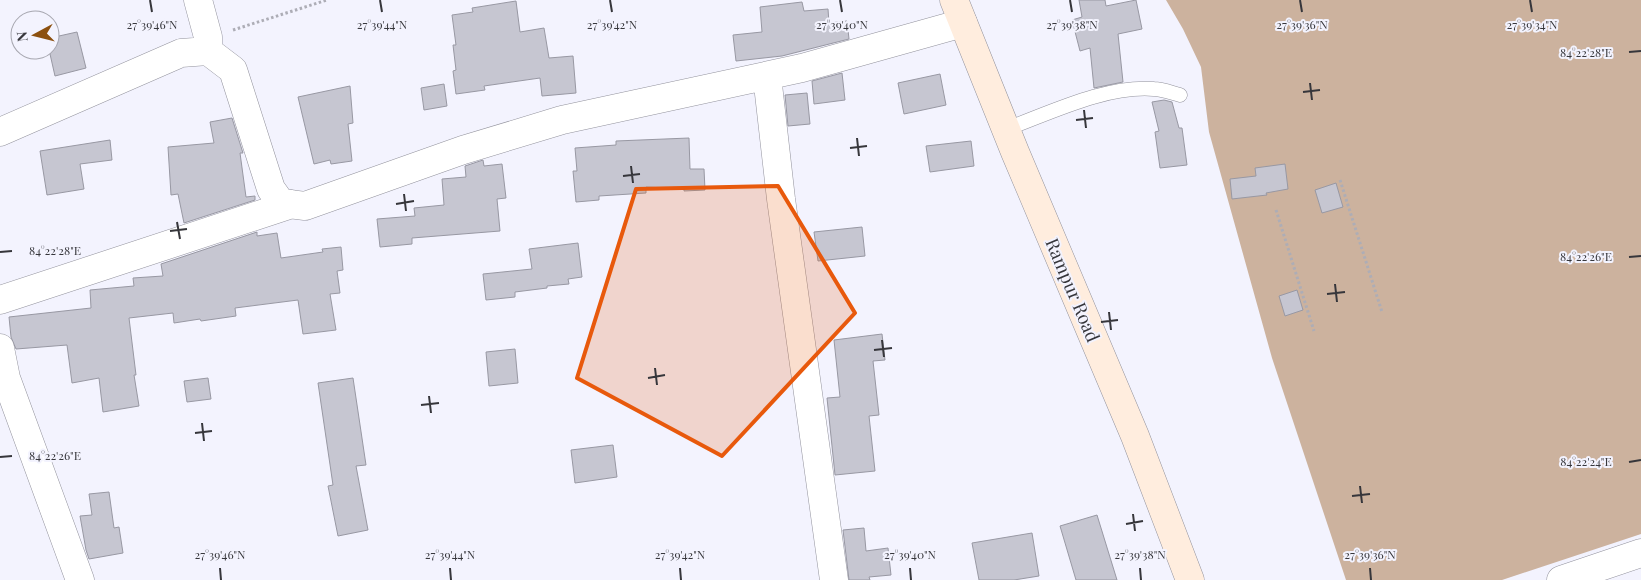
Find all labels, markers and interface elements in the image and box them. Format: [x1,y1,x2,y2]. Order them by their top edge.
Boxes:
north arrow [10,10,60,60]
text: 27°39'46"N [127,16,178,32]
text: 27°39'44"N [357,16,408,32]
text: 27°39'42"N [587,16,638,32]
text: 27°39'40"N [816,16,869,32]
text: 27°39'38"N [1046,16,1098,32]
text: 27°39'36"N [1276,16,1328,32]
text: 27°39'34"N [1507,16,1558,32]
text: N [12,30,32,43]
text: 84°22'28"E [1560,44,1612,60]
street label: Rampur Road [1040,234,1106,346]
text: 84°22'28"E [29,242,81,258]
text: 84°22'26"E [1560,248,1612,264]
text: 84°22'26"E [29,447,81,463]
text: 84°22'24"E [1560,453,1612,469]
text: 27°39'46"N [195,546,246,562]
text: 27°39'44"N [425,546,476,562]
text: 27°39'42"N [655,546,706,562]
text: 27°39'40"N [884,546,937,562]
text: 27°39'38"N [1114,546,1166,562]
text: 27°39'36"N [1344,546,1396,562]

